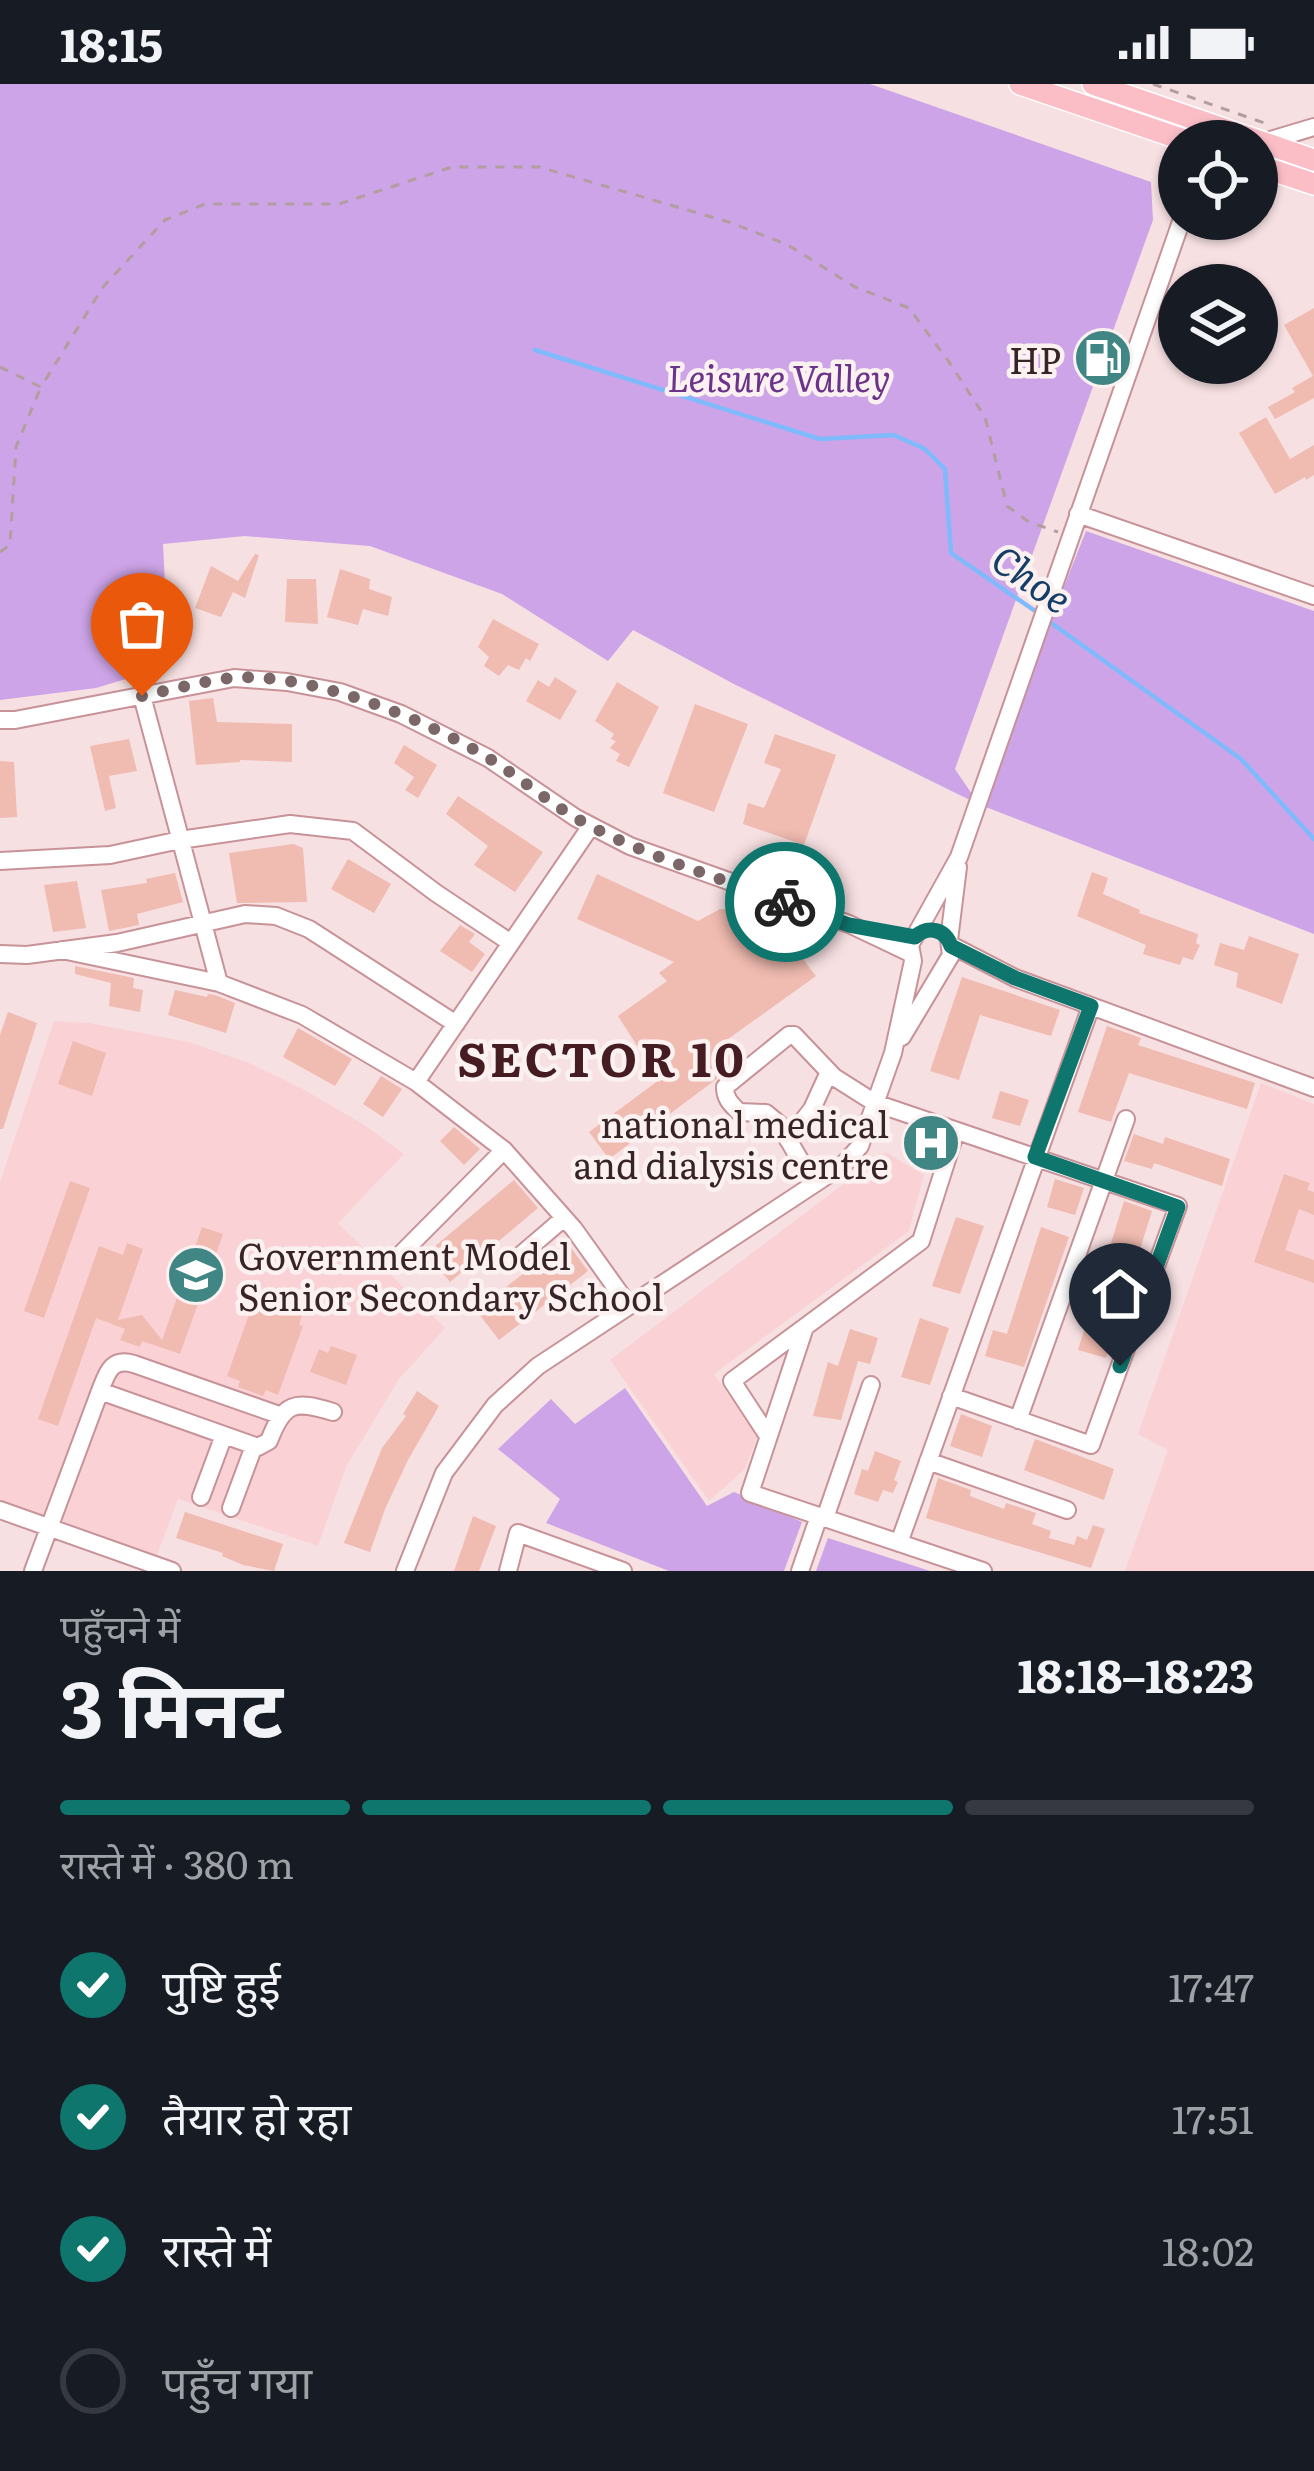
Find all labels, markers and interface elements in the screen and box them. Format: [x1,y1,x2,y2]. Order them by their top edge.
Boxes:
text: 18:15 [60,9,163,76]
map controls [1158,120,1278,384]
button: locate [1158,120,1278,240]
button: layers [1158,264,1278,384]
fuel station icon: HP [1072,327,1134,389]
place label: HP [1009,332,1061,385]
park label: Leisure Valley [667,350,891,403]
water label: Choe [981,529,1085,625]
pin [91,573,193,696]
icon: bag [109,591,175,657]
courier [725,842,845,962]
icon: bike [752,869,818,935]
district label: SECTOR 10 [457,1021,747,1092]
place label: national medical and dialysis centre [573,1096,889,1190]
hospital icon: national medical and dialysis centre [900,1112,962,1174]
place label: Government Model Senior Secondary School [238,1228,664,1322]
pin [1069,1243,1171,1366]
school or university icon: Government Model Senior Secondary School [165,1244,227,1306]
icon: home [1087,1261,1153,1327]
text: पहुँचने में [60,1597,180,1655]
text: 18:18–18:23 [1017,1640,1254,1707]
text: 3 मिनट [60,1646,283,1762]
text: रास्ते में · 380 m [60,1833,294,1891]
text: पुष्टि हुई [162,1950,281,2017]
icon: check [60,1952,126,2018]
text: 17:47 [1168,1956,1254,2014]
text: तैयार हो रहा [162,2082,351,2149]
icon: check [60,2084,126,2150]
text: 17:51 [1172,2088,1254,2146]
text: रास्ते में [162,2214,271,2281]
icon: check [60,2216,126,2282]
text: 18:02 [1162,2220,1254,2278]
text: पहुँच गया [162,2346,312,2413]

